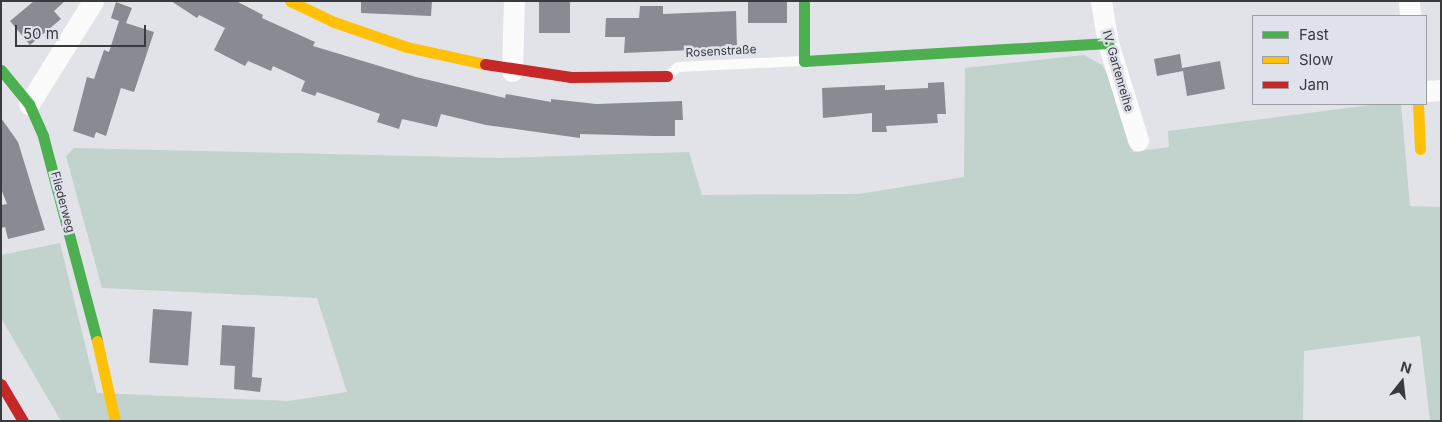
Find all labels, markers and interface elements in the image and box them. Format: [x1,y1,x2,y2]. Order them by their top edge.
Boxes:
scale bar [18,15,149,47]
legend [1252,15,1427,105]
text: 50 m [23,24,59,43]
text: Fast [1299,25,1329,44]
street label: IV. Gartenreihe [1100,29,1136,113]
street label: Rosenstraße [685,42,757,60]
text: Slow [1299,50,1333,69]
text: Jam [1299,75,1329,94]
street label: Fliederweg [48,170,78,234]
north arrow [1377,357,1427,407]
text: N [1399,357,1414,377]

